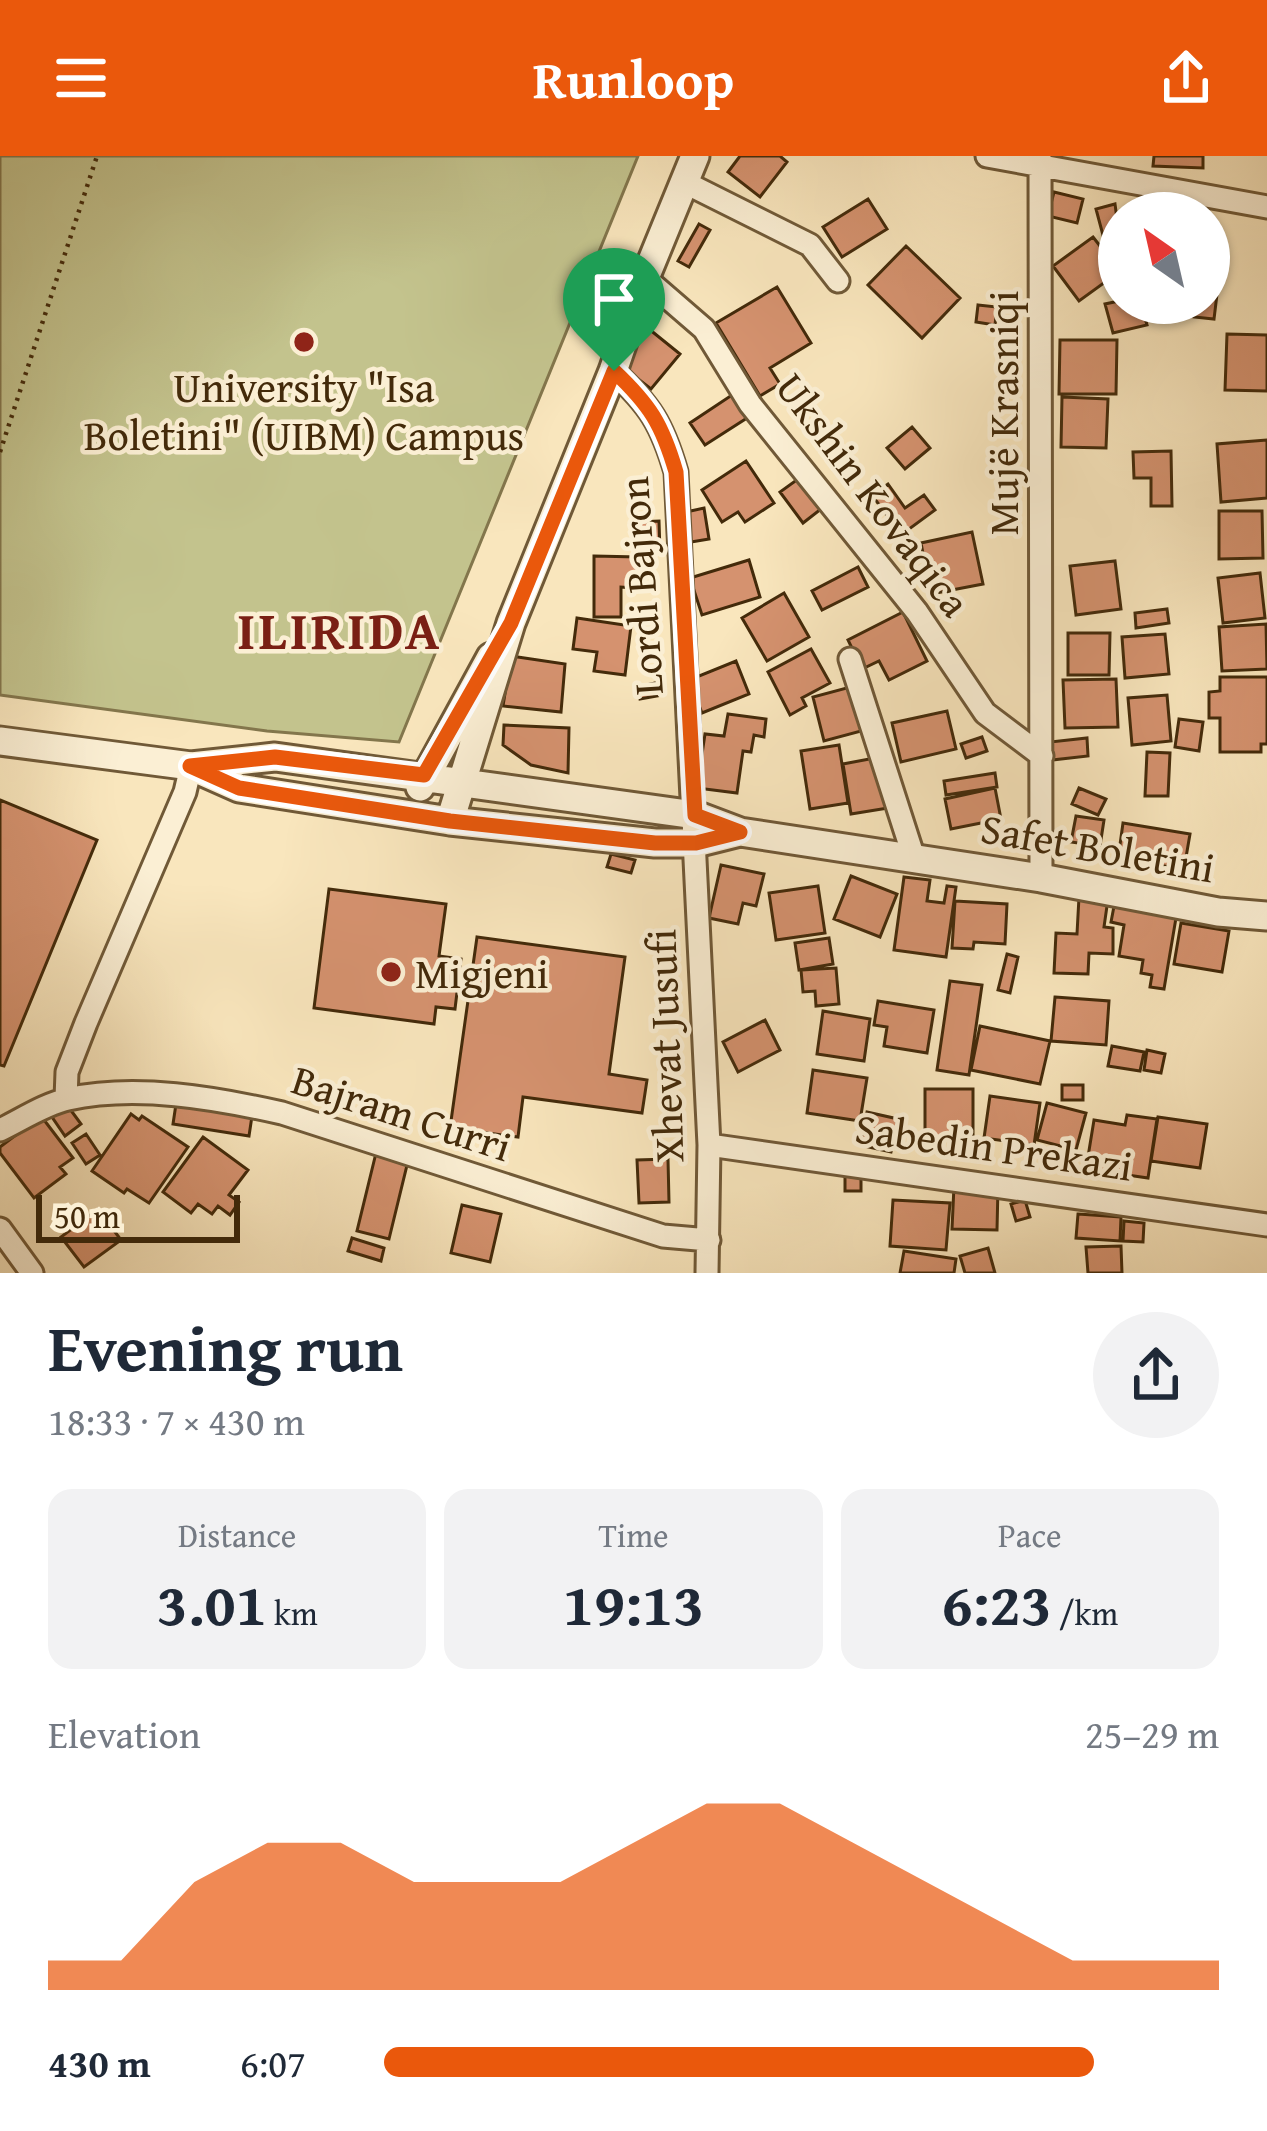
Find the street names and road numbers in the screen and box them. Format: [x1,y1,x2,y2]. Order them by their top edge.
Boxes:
street label: Mujë Krasniqi [972,291,1033,535]
street label: Ukshin Kovaqica [762,359,986,629]
street label: Lordi Bajron [602,474,678,697]
street label: Safet Boletini [976,796,1220,898]
street label: Xhevat Jusufi [629,928,699,1164]
street label: Bajram Curri [285,1048,519,1176]
street label: Sabedin Prekazi [852,1096,1136,1196]

